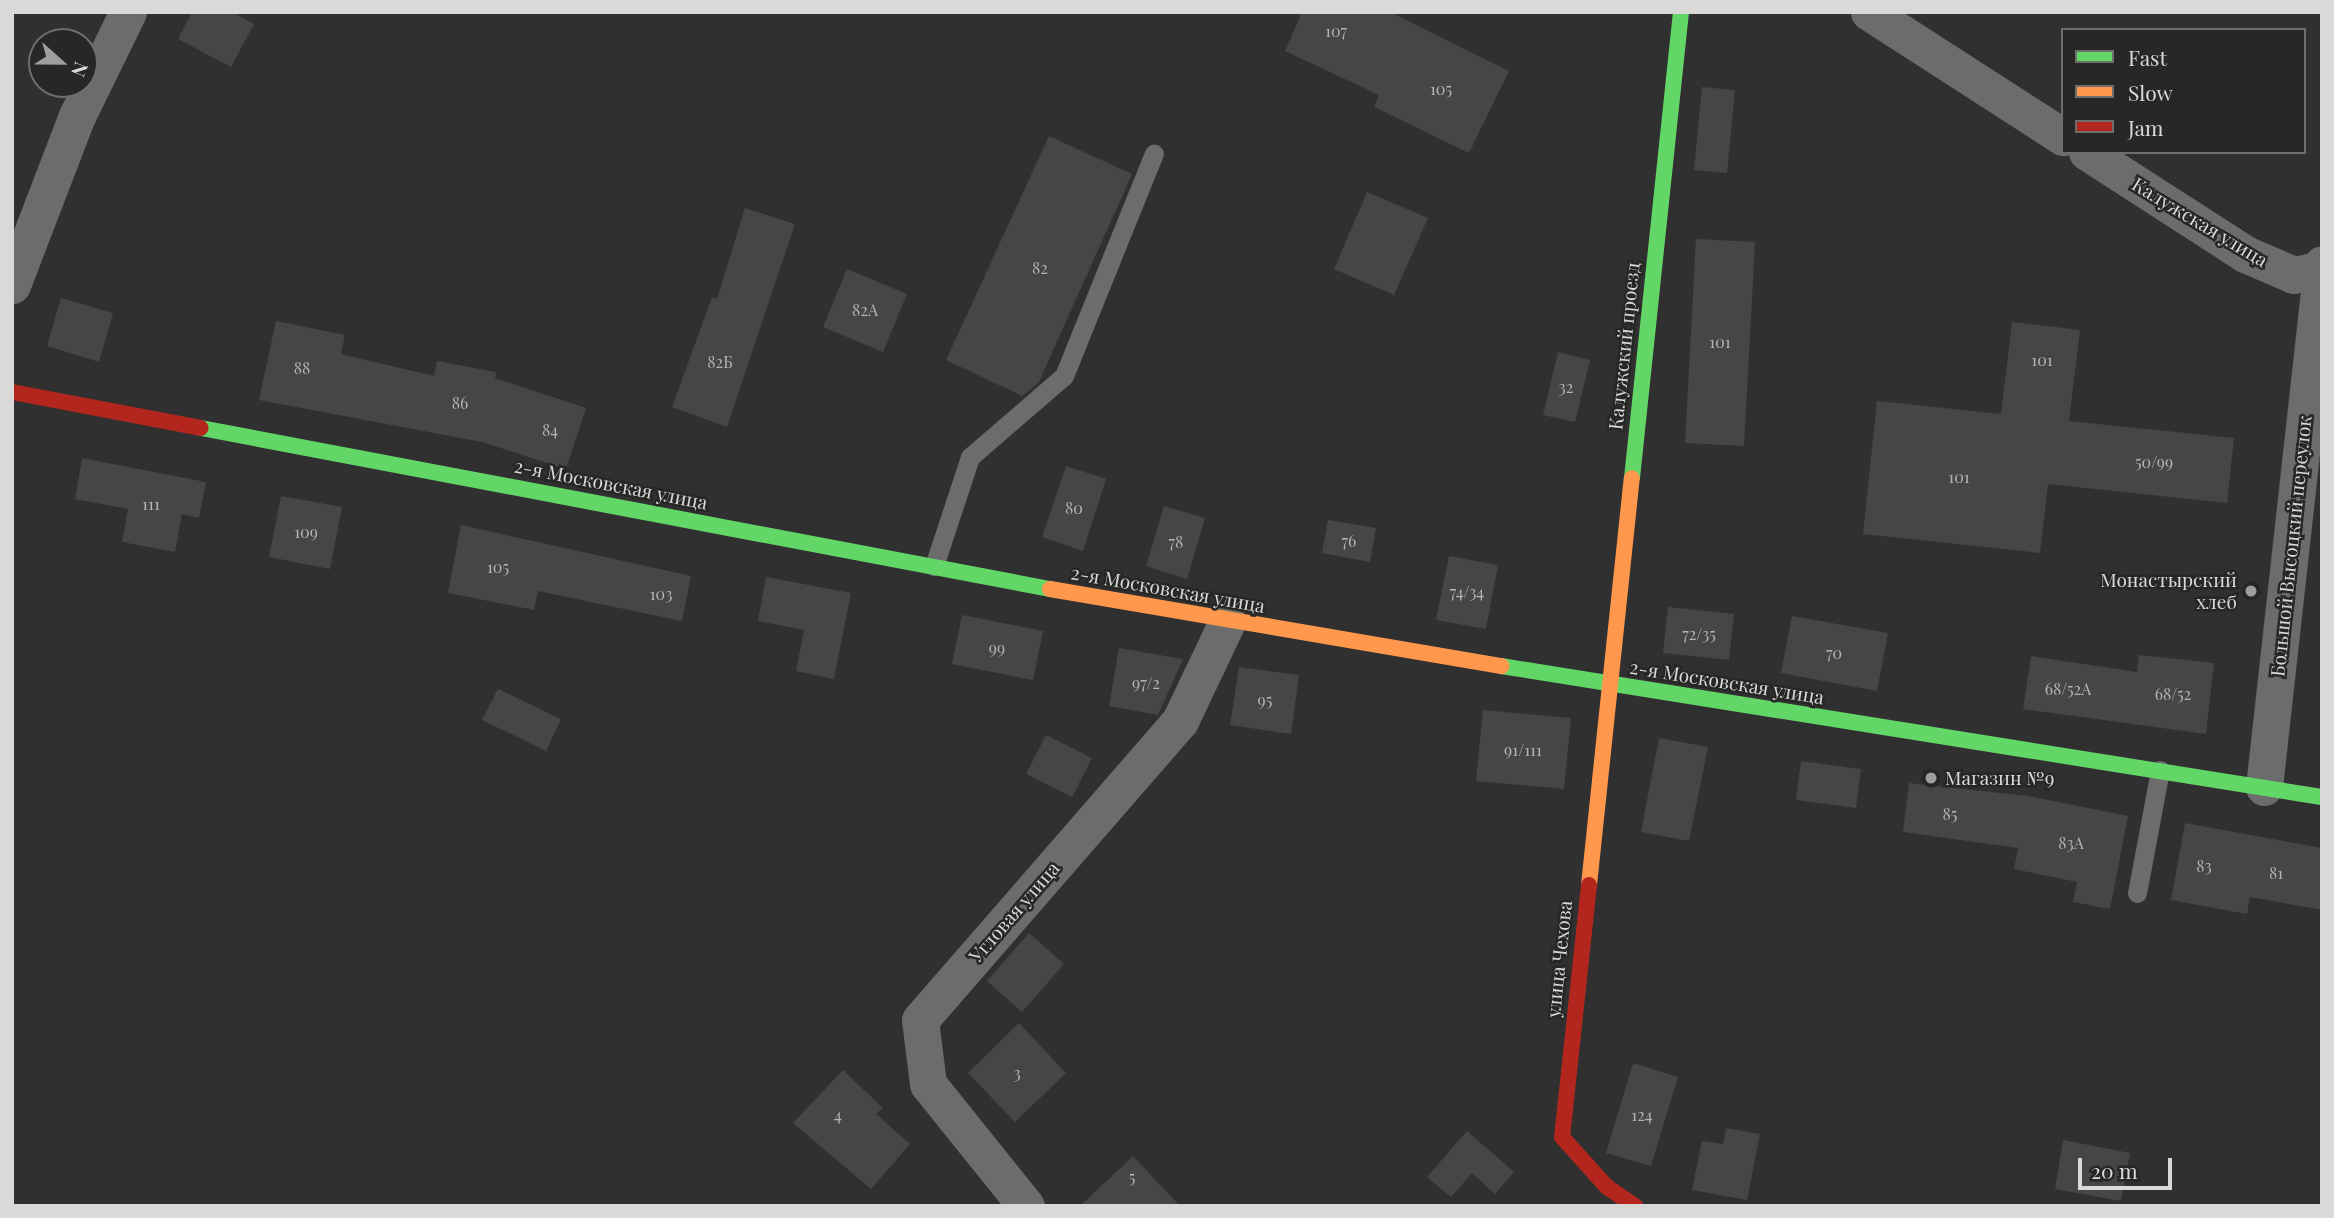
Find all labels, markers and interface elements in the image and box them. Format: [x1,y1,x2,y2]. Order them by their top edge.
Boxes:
house number: 107 [1325,21,1347,41]
north arrow [28,28,98,98]
legend [2061,28,2306,154]
text: Fast [2128,43,2167,71]
text: N [66,59,95,81]
text: Slow [2128,78,2173,106]
house number: 105 [1430,79,1452,99]
text: Jam [2128,113,2164,141]
street label: Калужская улица [2128,173,2272,271]
house number: 82 [1032,258,1048,278]
street label: Калужский проезд [1604,261,1644,431]
house number: 82А [852,300,878,320]
house number: 101 [1709,332,1731,352]
house number: 101 [2031,350,2053,370]
house number: 82Б [707,352,733,372]
house number: 88 [294,358,310,378]
house number: 32 [1559,377,1573,397]
house number: 86 [452,393,468,413]
street label: Большой Высоцкий переулок [2266,414,2316,678]
house number: 84 [542,420,558,440]
house number: 50/99 [2135,452,2173,472]
street label: 2-я Московская улица [512,454,710,514]
house number: 101 [1948,467,1970,487]
house number: 111 [142,494,160,514]
house number: 80 [1065,498,1083,518]
house number: 109 [294,522,318,542]
house number: 76 [1342,531,1356,551]
house number: 78 [1169,532,1183,552]
house number: 105 [487,557,509,577]
street label: 2-я Московская улица [1069,561,1267,617]
place label: Монастырский хлеб [2100,569,2237,613]
house number: 74/34 [1450,582,1484,602]
marker: Монастырский хлеб [2243,583,2259,599]
house number: 103 [650,584,672,604]
house number: 72/35 [1682,624,1716,644]
house number: 99 [989,638,1005,658]
house number: 70 [1826,643,1842,663]
street label: 2-я Московская улица [1628,655,1826,709]
house number: 97/2 [1132,673,1160,693]
house number: 68/52А [2045,679,2091,699]
house number: 68/52 [2155,684,2191,704]
house number: 95 [1258,690,1272,710]
house number: 91/111 [1504,740,1542,760]
place label: Магазин №9 [1945,767,2054,789]
marker: Магазин №9 [1923,770,1939,786]
house number: 85 [1943,804,1957,824]
house number: 83А [2058,833,2084,853]
house number: 83 [2196,856,2212,876]
street label: Угловая улица [964,857,1064,967]
house number: 81 [2269,863,2283,883]
street label: улица Чехова [1542,899,1576,1019]
house number: 3 [1013,1063,1021,1083]
house number: 4 [834,1105,842,1125]
house number: 124 [1631,1105,1653,1125]
scale bar [2082,1144,2176,1188]
text: 20 m [2091,1156,2138,1184]
house number: 5 [1129,1167,1135,1187]

